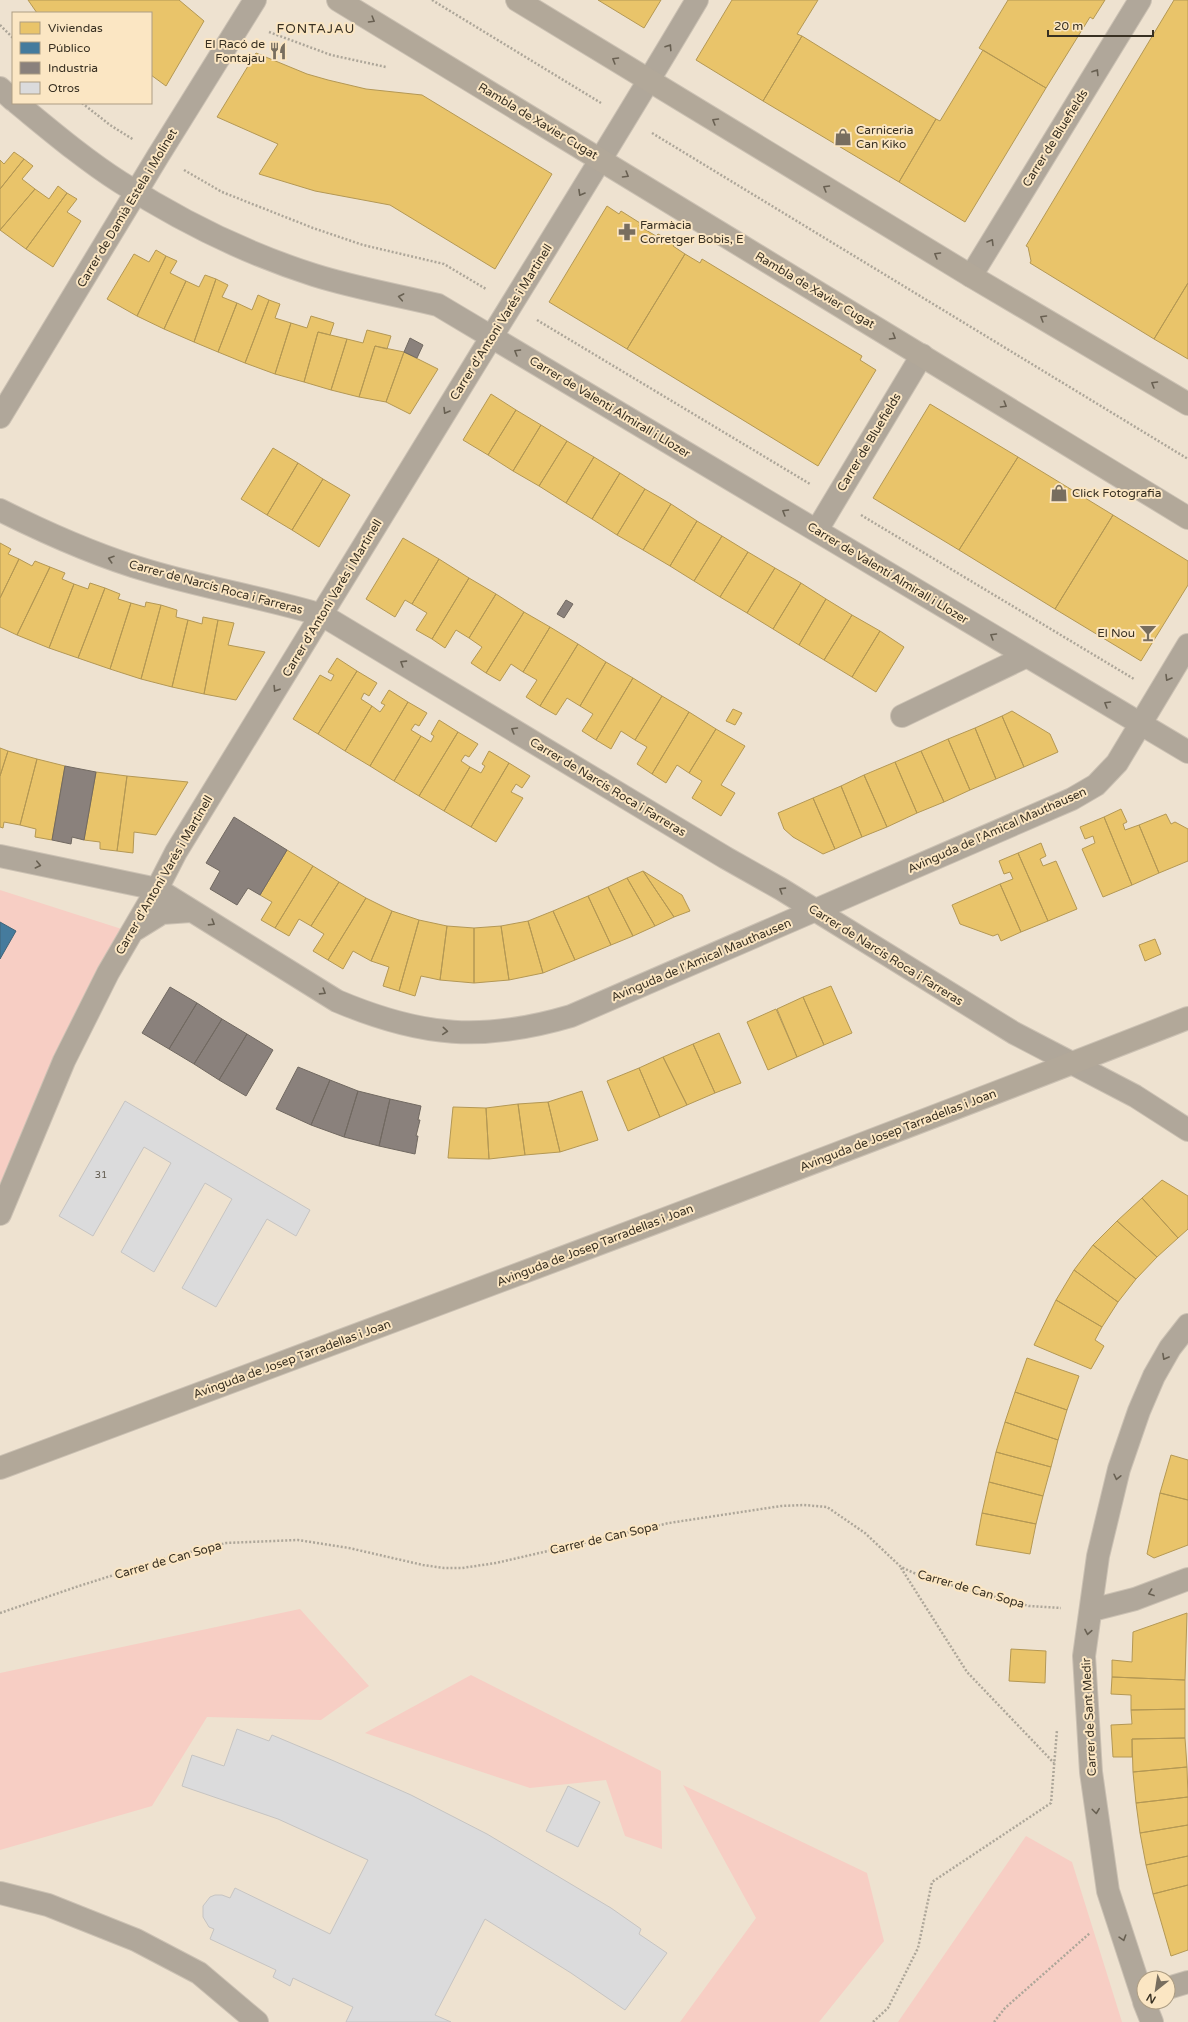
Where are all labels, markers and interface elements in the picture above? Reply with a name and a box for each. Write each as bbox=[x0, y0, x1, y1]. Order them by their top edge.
legend bbox=[12, 12, 152, 104]
scale bar bbox=[1048, 12, 1153, 38]
one-way arrow bbox=[368, 16, 375, 23]
text: 20 m bbox=[1054, 19, 1083, 33]
text: Viviendas bbox=[48, 21, 103, 35]
district label: FONTAJAU bbox=[277, 21, 355, 37]
place label: El Racó de Fontajau bbox=[205, 37, 265, 65]
text: Público bbox=[48, 41, 90, 55]
restaurant icon: El Racó de Fontajau bbox=[268, 41, 288, 61]
one-way arrow bbox=[664, 44, 672, 51]
one-way arrow bbox=[612, 57, 619, 64]
text: Industria bbox=[48, 61, 98, 75]
one-way arrow bbox=[1091, 69, 1098, 76]
street label: Rambla de Xavier Cugat bbox=[476, 80, 601, 162]
text: Otros bbox=[48, 81, 80, 95]
street label: Carrer de Bluefields bbox=[1019, 87, 1091, 189]
one-way arrow bbox=[712, 118, 719, 125]
place label: Carniceria Can Kiko bbox=[856, 123, 913, 151]
street label: Carrer de Damià Estela i Molinet bbox=[74, 126, 180, 290]
shop icon: Carniceria Can Kiko bbox=[833, 127, 853, 147]
one-way arrow bbox=[622, 170, 629, 178]
one-way arrow bbox=[823, 185, 830, 193]
one-way arrow bbox=[579, 189, 586, 197]
place label: Farmàcia Corretger Bobis, E bbox=[640, 218, 744, 246]
pharmacy icon: Farmàcia Corretger Bobis, E bbox=[617, 222, 637, 242]
one-way arrow bbox=[986, 239, 993, 246]
street label: Carrer d'Antoni Varés i Martinell bbox=[447, 241, 555, 403]
street label: Rambla de Xavier Cugat bbox=[753, 249, 878, 331]
one-way arrow bbox=[934, 253, 941, 260]
one-way arrow bbox=[398, 293, 404, 302]
one-way arrow bbox=[1040, 316, 1047, 323]
one-way arrow bbox=[889, 333, 896, 340]
one-way arrow bbox=[515, 350, 522, 357]
street label: Carrer de Valentí Almirall i Llozer bbox=[527, 353, 693, 461]
one-way arrow bbox=[1151, 382, 1158, 389]
street label: Carrer de Bluefields bbox=[834, 390, 904, 494]
one-way arrow bbox=[1000, 400, 1007, 408]
one-way arrow bbox=[444, 407, 451, 414]
shop icon: Click Fotografia bbox=[1049, 483, 1069, 503]
place label: Click Fotografia bbox=[1072, 486, 1161, 500]
one-way arrow bbox=[782, 509, 789, 516]
street label: Carrer d'Antoni Varés i Martinell bbox=[279, 517, 385, 679]
street label: Carrer de Valentí Almirall i Llozer bbox=[805, 519, 971, 627]
one-way arrow bbox=[108, 555, 115, 564]
street label: Carrer de Narcís Roca i Farreras bbox=[128, 557, 305, 617]
bar icon: El Nou bbox=[1138, 623, 1158, 643]
place label: El Nou bbox=[1097, 626, 1135, 640]
one-way arrow bbox=[990, 633, 997, 640]
one-way arrow bbox=[400, 660, 407, 668]
one-way arrow bbox=[1165, 674, 1172, 681]
one-way arrow bbox=[274, 685, 281, 692]
one-way arrow bbox=[1104, 701, 1111, 708]
one-way arrow bbox=[511, 728, 518, 735]
street label: Carrer de Narcís Roca i Farreras bbox=[528, 735, 689, 839]
street label: Avinguda de l'Amical Mauthausen bbox=[905, 784, 1089, 876]
street label: Carrer d'Antoni Varés i Martinell bbox=[113, 793, 215, 957]
one-way arrow bbox=[35, 860, 41, 868]
one-way arrow bbox=[779, 887, 786, 895]
street label: Carrer de Narcís Roca i Farreras bbox=[806, 902, 966, 1009]
street label: Avinguda de l'Amical Mauthausen bbox=[609, 916, 793, 1004]
one-way arrow bbox=[208, 919, 215, 926]
one-way arrow bbox=[319, 987, 326, 994]
one-way arrow bbox=[442, 1027, 448, 1036]
street label: Avinguda de Josep Tarradellas i Joan bbox=[798, 1086, 998, 1174]
house number: 31 bbox=[95, 1169, 107, 1181]
street label: Avinguda de Josep Tarradellas i Joan bbox=[495, 1201, 695, 1289]
street label: Avinguda de Josep Tarradellas i Joan bbox=[191, 1317, 393, 1401]
one-way arrow bbox=[1162, 1352, 1169, 1360]
one-way arrow bbox=[1113, 1474, 1121, 1480]
street label: Carrer de Can Sopa bbox=[549, 1519, 659, 1557]
street label: Carrer de Can Sopa bbox=[113, 1538, 223, 1582]
street label: Carrer de Can Sopa bbox=[916, 1567, 1026, 1611]
one-way arrow bbox=[1148, 1588, 1155, 1596]
one-way arrow bbox=[1084, 1629, 1093, 1635]
street label: Carrer de Sant Medir bbox=[1079, 1657, 1099, 1777]
one-way arrow bbox=[1091, 1808, 1100, 1814]
one-way arrow bbox=[1118, 1934, 1127, 1941]
north arrow bbox=[1136, 1970, 1176, 2010]
text: N bbox=[1144, 1990, 1158, 2006]

